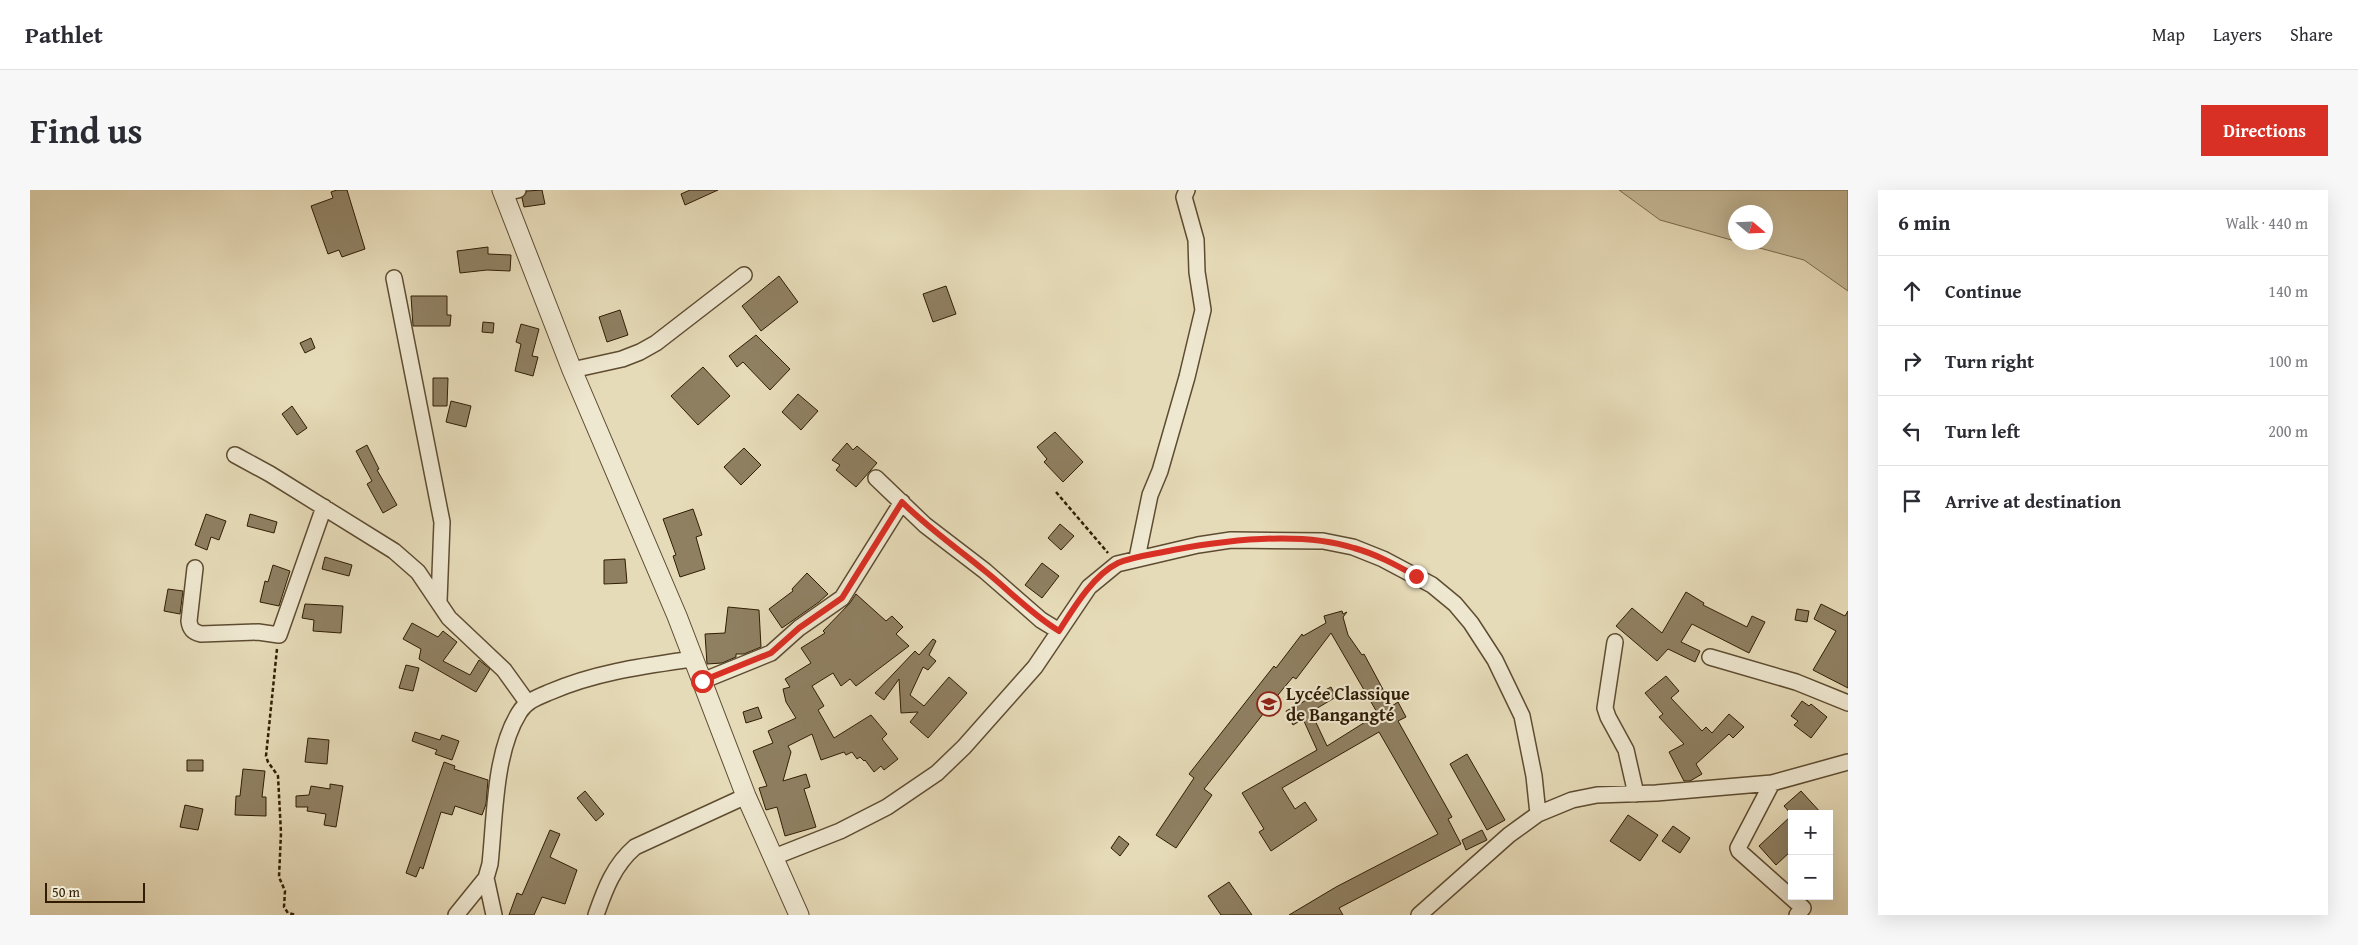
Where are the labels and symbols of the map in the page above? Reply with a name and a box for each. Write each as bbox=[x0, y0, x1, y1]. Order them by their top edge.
north arrow bbox=[1728, 205, 1773, 250]
route end bbox=[1405, 565, 1428, 588]
route start bbox=[691, 670, 714, 693]
place label: Lycée Classique de Bangangté bbox=[1286, 680, 1410, 728]
school or university icon: Lycée Classique de Bangangté bbox=[1256, 691, 1282, 717]
scale bar bbox=[45, 880, 145, 903]

